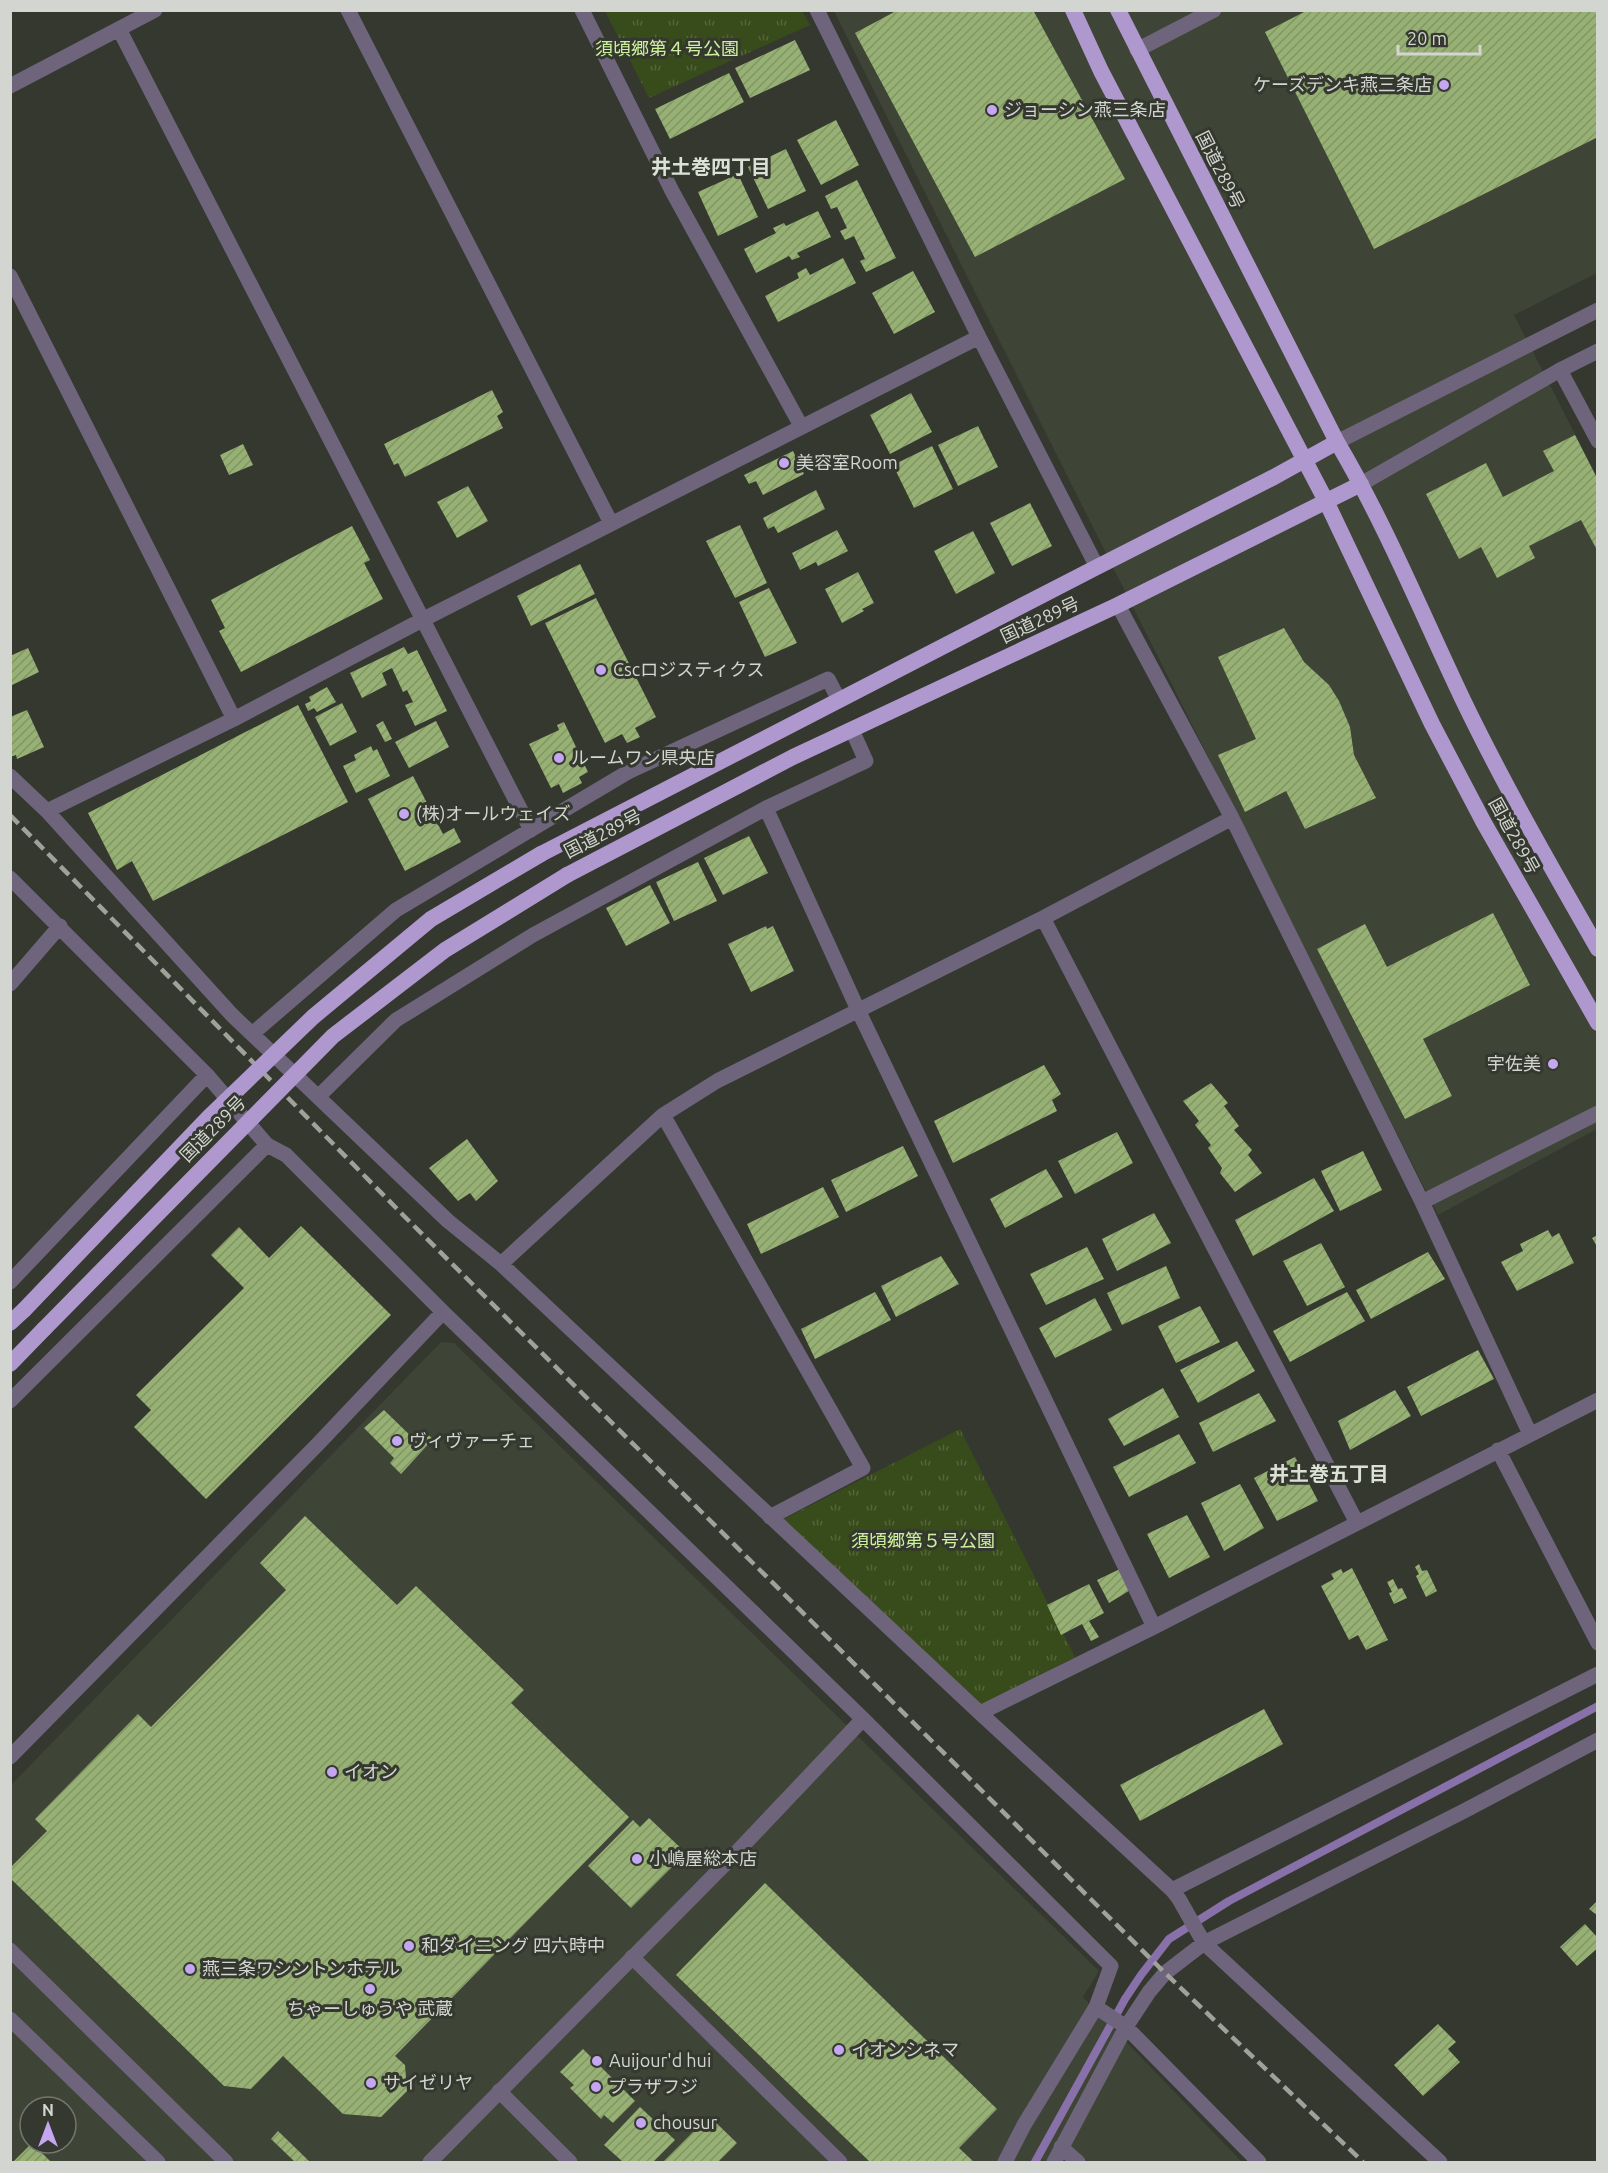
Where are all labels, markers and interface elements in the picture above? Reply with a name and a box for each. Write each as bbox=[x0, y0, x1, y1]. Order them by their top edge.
scale bar bbox=[1398, 18, 1480, 56]
text: 20 m bbox=[1407, 28, 1447, 48]
park label: 須頃郷第４号公園 bbox=[595, 38, 739, 58]
place label: ケーズデンキ燕三条店 bbox=[1253, 74, 1432, 94]
marker: ケーズデンキ燕三条店 bbox=[1437, 78, 1451, 92]
place label: ジョーシン燕三条店 bbox=[1004, 99, 1166, 119]
marker: ジョーシン燕三条店 bbox=[985, 103, 999, 117]
street label: 国道289号 bbox=[1193, 127, 1249, 212]
district label: 井土巻四丁目 bbox=[651, 155, 771, 178]
place label: 美容室Room bbox=[796, 452, 898, 472]
marker: 美容室Room bbox=[777, 456, 791, 470]
street label: 国道289号 bbox=[997, 592, 1082, 646]
place label: Cscロジスティクス bbox=[613, 659, 765, 679]
marker: Cscロジスティクス bbox=[594, 663, 608, 677]
place label: ルームワン県央店 bbox=[571, 747, 714, 767]
marker: ルームワン県央店 bbox=[552, 751, 566, 765]
street label: 国道289号 bbox=[1486, 794, 1544, 877]
place label: (株)オールウェイズ bbox=[416, 803, 571, 824]
street label: 国道289号 bbox=[560, 805, 645, 861]
marker: (株)オールウェイズ bbox=[397, 807, 411, 821]
place label: 宇佐美 bbox=[1487, 1053, 1541, 1073]
marker: 宇佐美 bbox=[1546, 1057, 1560, 1071]
street label: 国道289号 bbox=[175, 1091, 249, 1165]
place label: ヴィヴァーチェ bbox=[409, 1430, 535, 1450]
marker: ヴィヴァーチェ bbox=[390, 1434, 404, 1448]
district label: 井土巻五丁目 bbox=[1269, 1462, 1389, 1485]
park label: 須頃郷第５号公園 bbox=[851, 1530, 995, 1550]
place label: イオン bbox=[344, 1761, 398, 1781]
marker: イオン bbox=[325, 1765, 339, 1779]
place label: 小嶋屋総本店 bbox=[649, 1848, 757, 1868]
marker: 小嶋屋総本店 bbox=[630, 1852, 644, 1866]
place label: 和ダイニング 四六時中 bbox=[421, 1935, 605, 1955]
marker: 和ダイニング 四六時中 bbox=[402, 1939, 416, 1953]
place label: 燕三条ワシントンホテル bbox=[202, 1958, 400, 1978]
marker: 燕三条ワシントンホテル bbox=[183, 1962, 197, 1976]
marker: ちゃーしゅうや 武蔵 bbox=[363, 1982, 377, 1996]
place label: ちゃーしゅうや 武蔵 bbox=[287, 1998, 453, 2018]
place label: イオンシネマ bbox=[851, 2039, 959, 2059]
marker: イオンシネマ bbox=[832, 2043, 846, 2057]
place label: Auijour'd hui bbox=[609, 2050, 711, 2070]
marker: Auijour'd hui bbox=[590, 2054, 604, 2068]
place label: サイゼリヤ bbox=[383, 2072, 473, 2092]
marker: サイゼリヤ bbox=[364, 2076, 378, 2090]
place label: プラザフジ bbox=[608, 2076, 698, 2096]
marker: プラザフジ bbox=[589, 2080, 603, 2094]
north arrow bbox=[18, 2095, 78, 2155]
text: N bbox=[42, 2101, 54, 2119]
place label: chousur bbox=[653, 2112, 718, 2132]
marker: chousur bbox=[634, 2116, 648, 2130]

